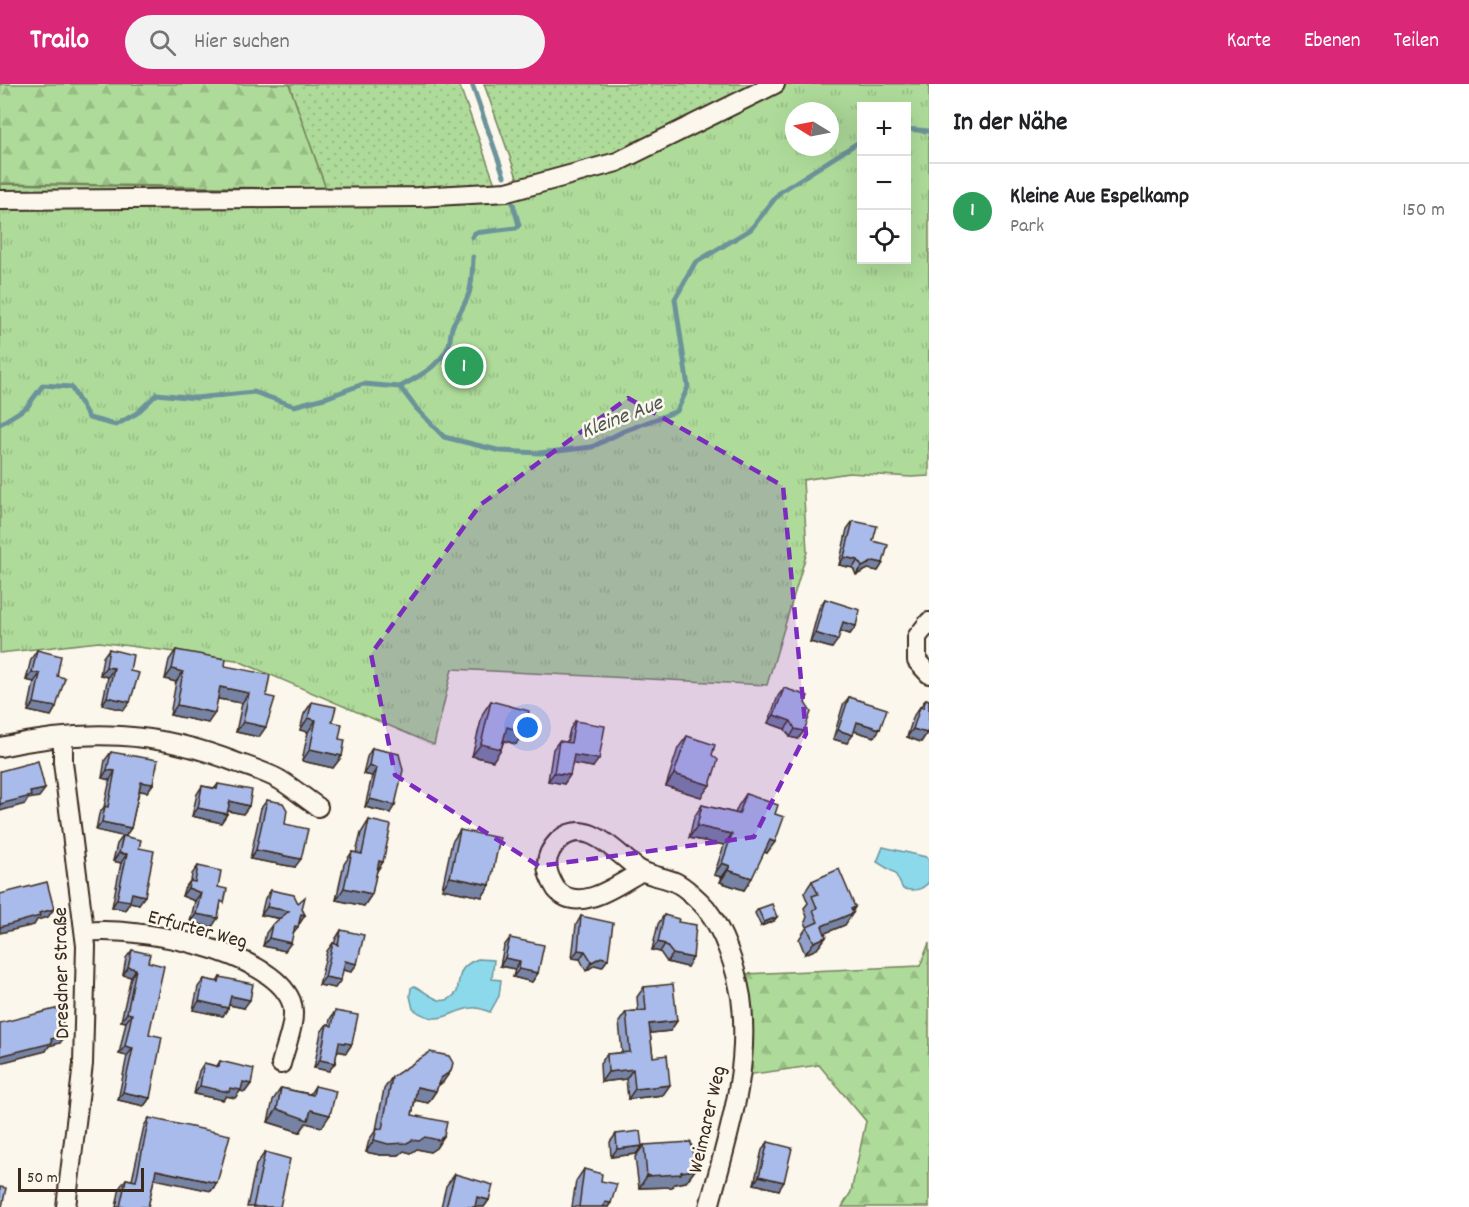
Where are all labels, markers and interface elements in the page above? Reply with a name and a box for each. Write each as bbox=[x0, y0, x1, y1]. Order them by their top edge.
search box bbox=[125, 15, 545, 69]
text: Trailo bbox=[30, 22, 89, 62]
icon: search bbox=[146, 26, 179, 59]
text: Hier suchen bbox=[194, 27, 290, 58]
text: Karte bbox=[1227, 27, 1271, 57]
text: Ebenen bbox=[1304, 27, 1361, 57]
text: Teilen bbox=[1394, 27, 1439, 57]
north arrow bbox=[785, 102, 839, 156]
map controls bbox=[857, 102, 911, 264]
button: + bbox=[857, 102, 911, 156]
text: In der Nähe bbox=[953, 105, 1067, 142]
button: − bbox=[857, 156, 911, 210]
text: Kleine Aue Espelkamp bbox=[1010, 182, 1189, 213]
text: 1 bbox=[970, 197, 975, 225]
text: 150 m bbox=[1402, 197, 1445, 225]
button: locate bbox=[857, 210, 911, 264]
text: Park bbox=[1010, 213, 1044, 241]
pin: 1 bbox=[444, 344, 484, 388]
water label: Kleine Aue bbox=[577, 388, 669, 448]
your location bbox=[513, 713, 542, 742]
street label: Erfurter Weg bbox=[144, 903, 250, 959]
street label: Dresdner Straße bbox=[47, 907, 79, 1039]
street label: Weimarer Weg bbox=[682, 1063, 736, 1176]
scale bar bbox=[18, 1165, 144, 1192]
text: 50 m bbox=[27, 1167, 58, 1190]

